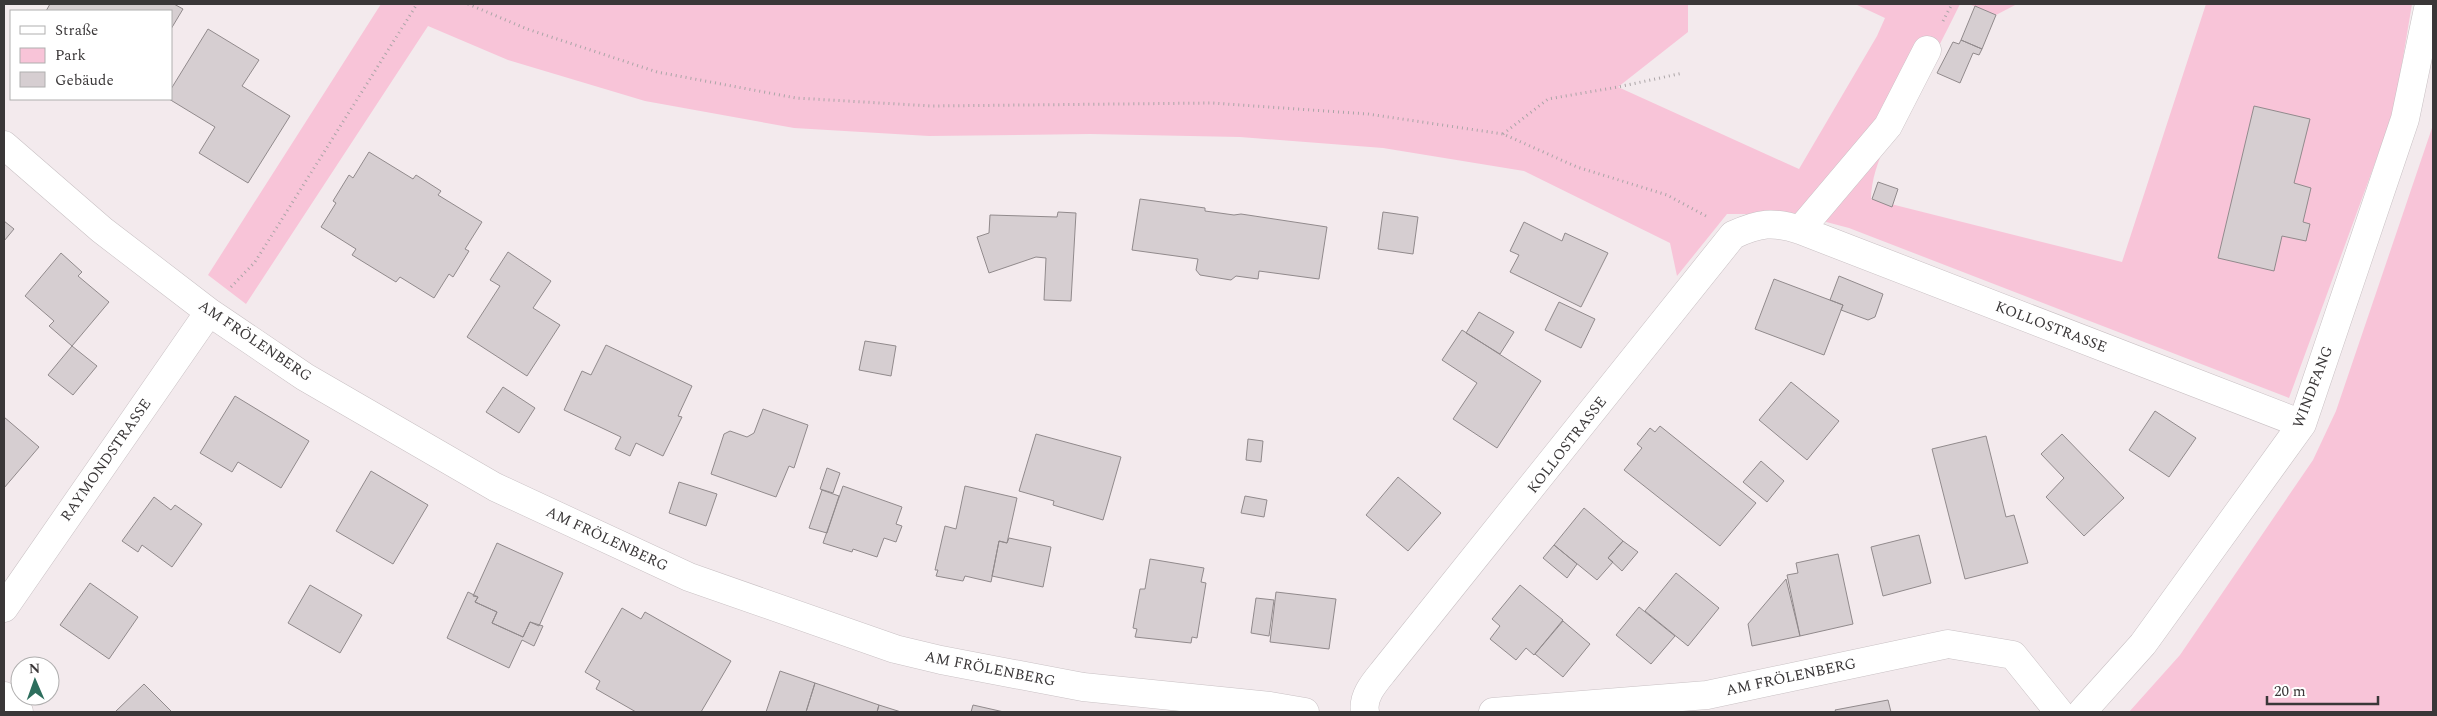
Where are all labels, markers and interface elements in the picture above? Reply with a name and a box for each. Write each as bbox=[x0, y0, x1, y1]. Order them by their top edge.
legend bbox=[10, 10, 172, 100]
text: Straße bbox=[55, 19, 98, 42]
text: Park bbox=[55, 44, 86, 67]
text: Gebäude bbox=[55, 69, 114, 92]
street label: AM FRÖLENBERG bbox=[194, 294, 316, 388]
street label: KOLLOSTRASSE bbox=[1992, 295, 2110, 359]
street label: WINDFANG bbox=[2287, 342, 2339, 432]
street label: KOLLOSTRASSE bbox=[1522, 391, 1612, 499]
street label: RAYMONDSTRASSE bbox=[55, 394, 157, 526]
street label: AM FRÖLENBERG bbox=[542, 501, 672, 577]
street label: AM FRÖLENBERG bbox=[923, 645, 1057, 693]
street label: AM FRÖLENBERG bbox=[1724, 652, 1858, 702]
north arrow bbox=[10, 656, 60, 706]
text: N bbox=[28, 658, 41, 679]
scale bar bbox=[2267, 674, 2378, 706]
text: 20 m bbox=[2274, 680, 2306, 703]

